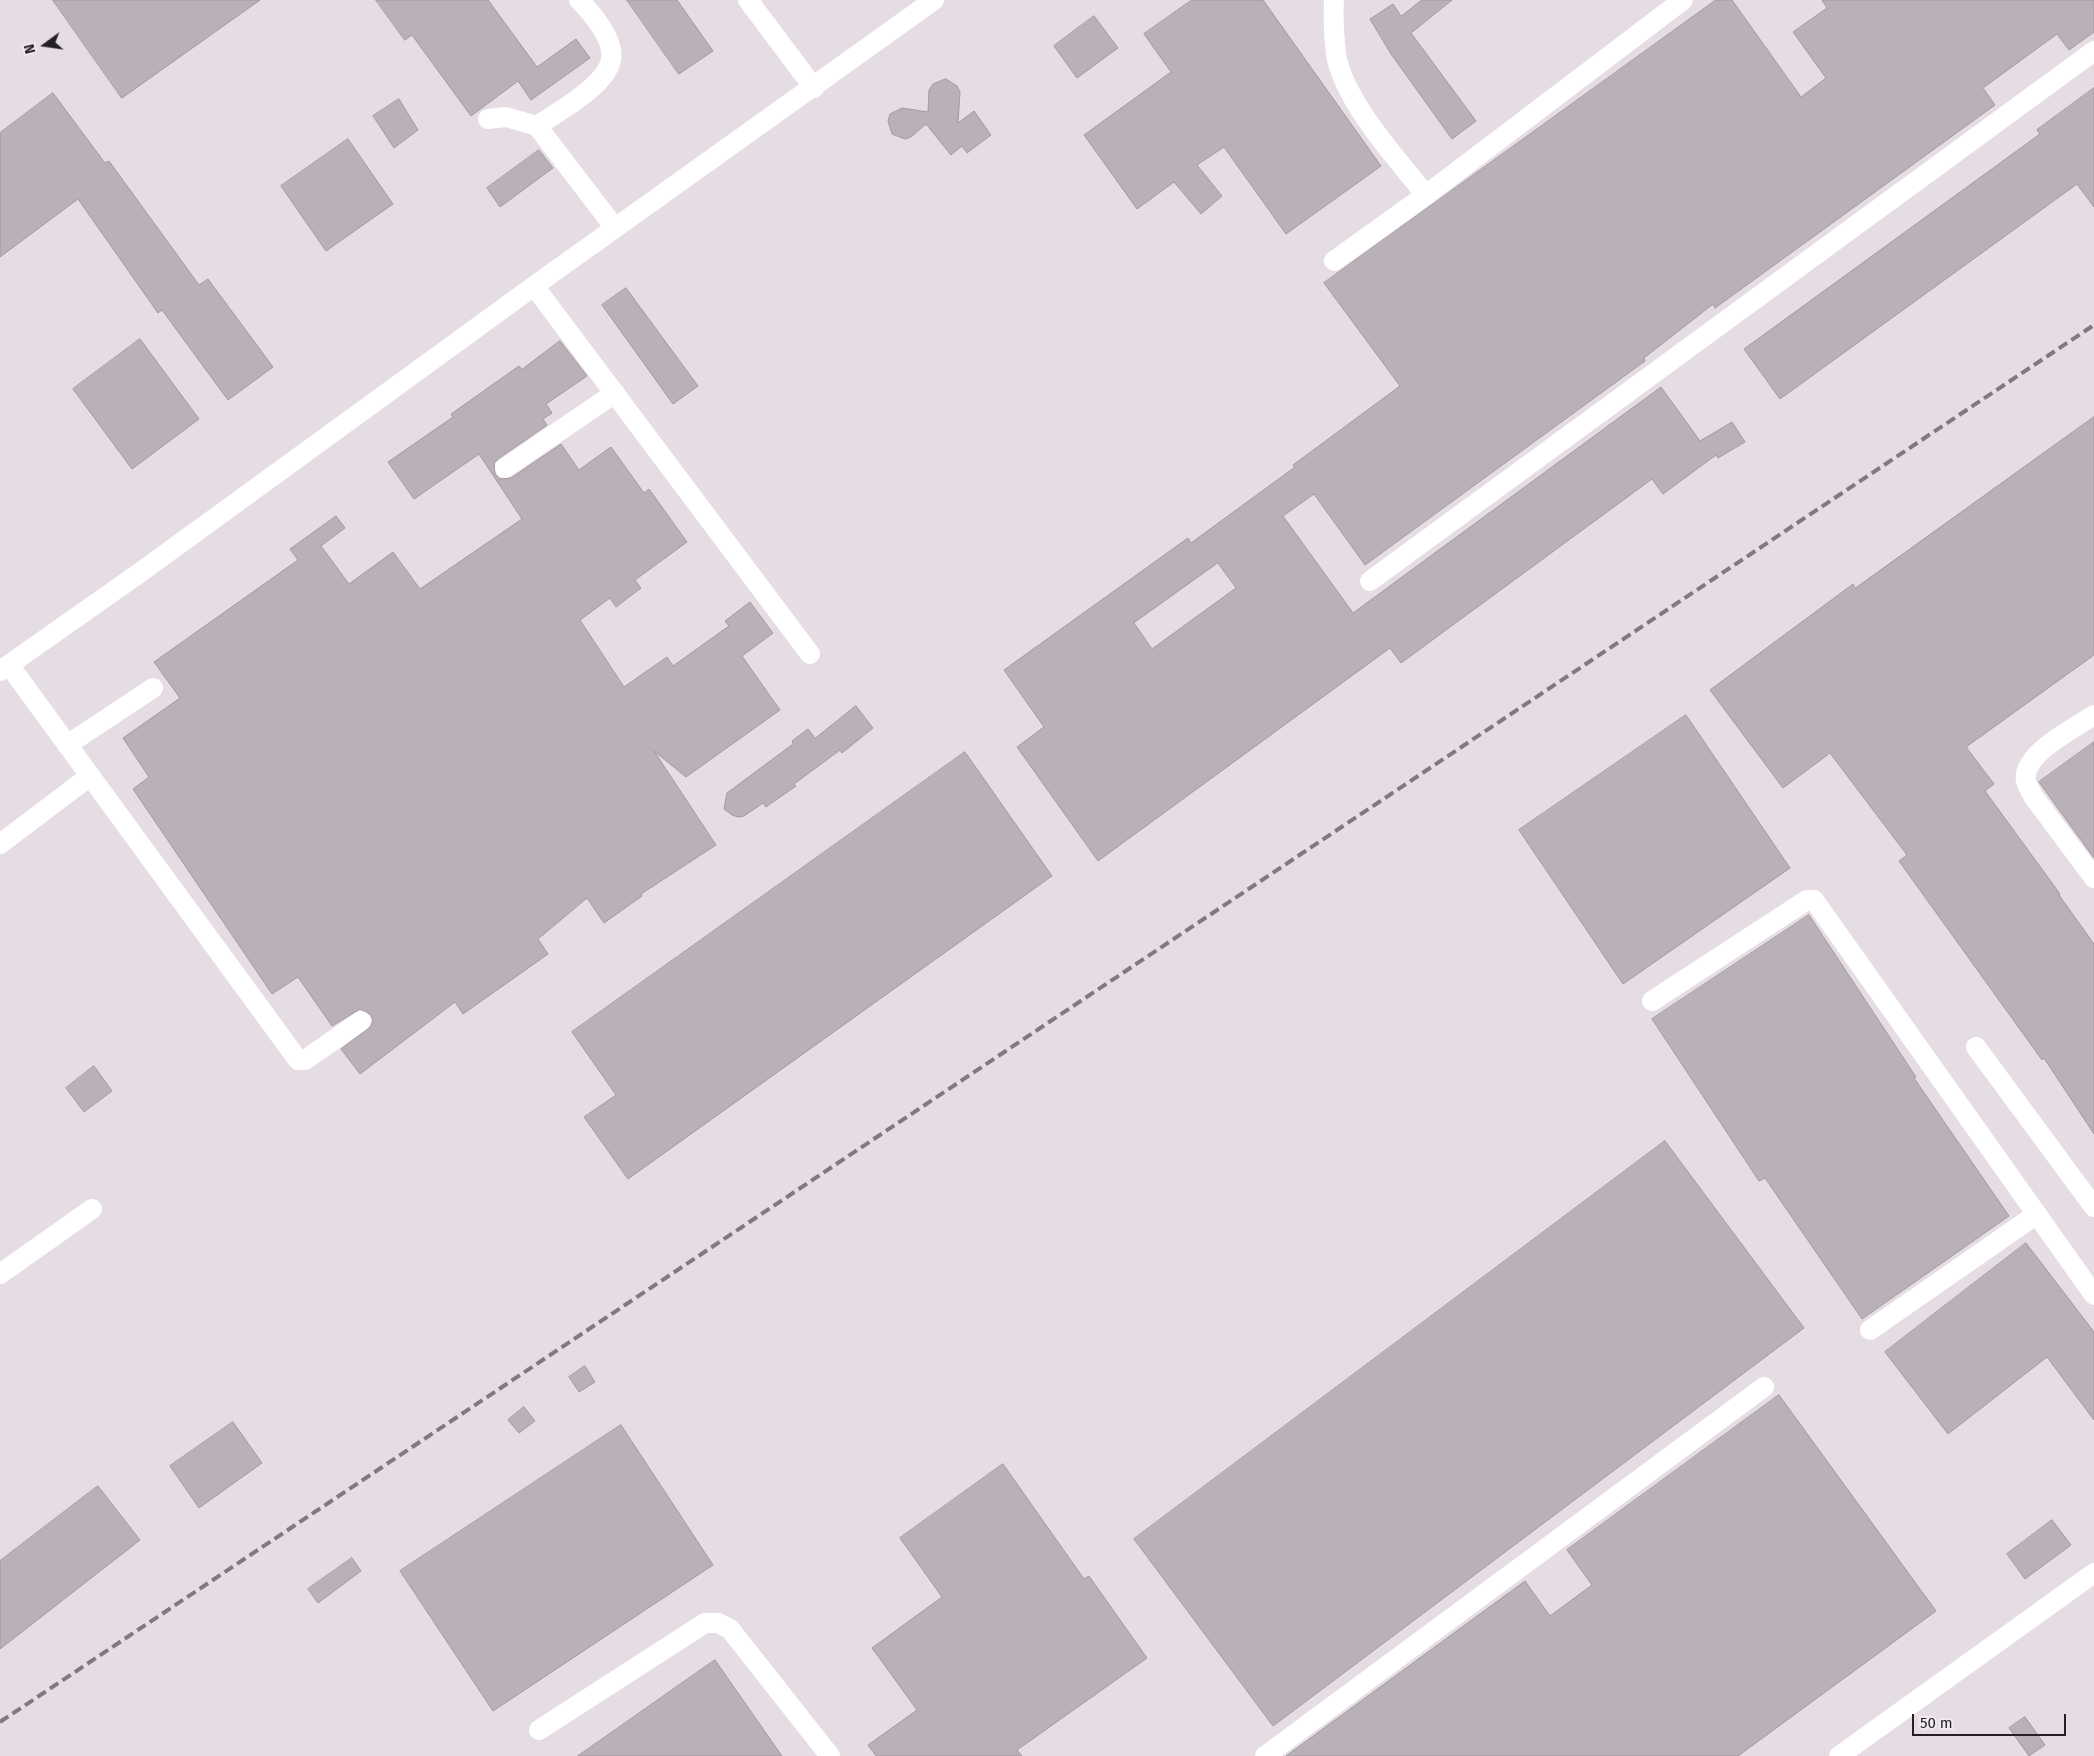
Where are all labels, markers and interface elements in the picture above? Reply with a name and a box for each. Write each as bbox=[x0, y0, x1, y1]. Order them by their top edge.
north arrow bbox=[20, 20, 70, 70]
text: N bbox=[21, 42, 39, 55]
scale bar bbox=[1914, 1704, 2068, 1736]
text: 50 m bbox=[1920, 1714, 1953, 1732]

